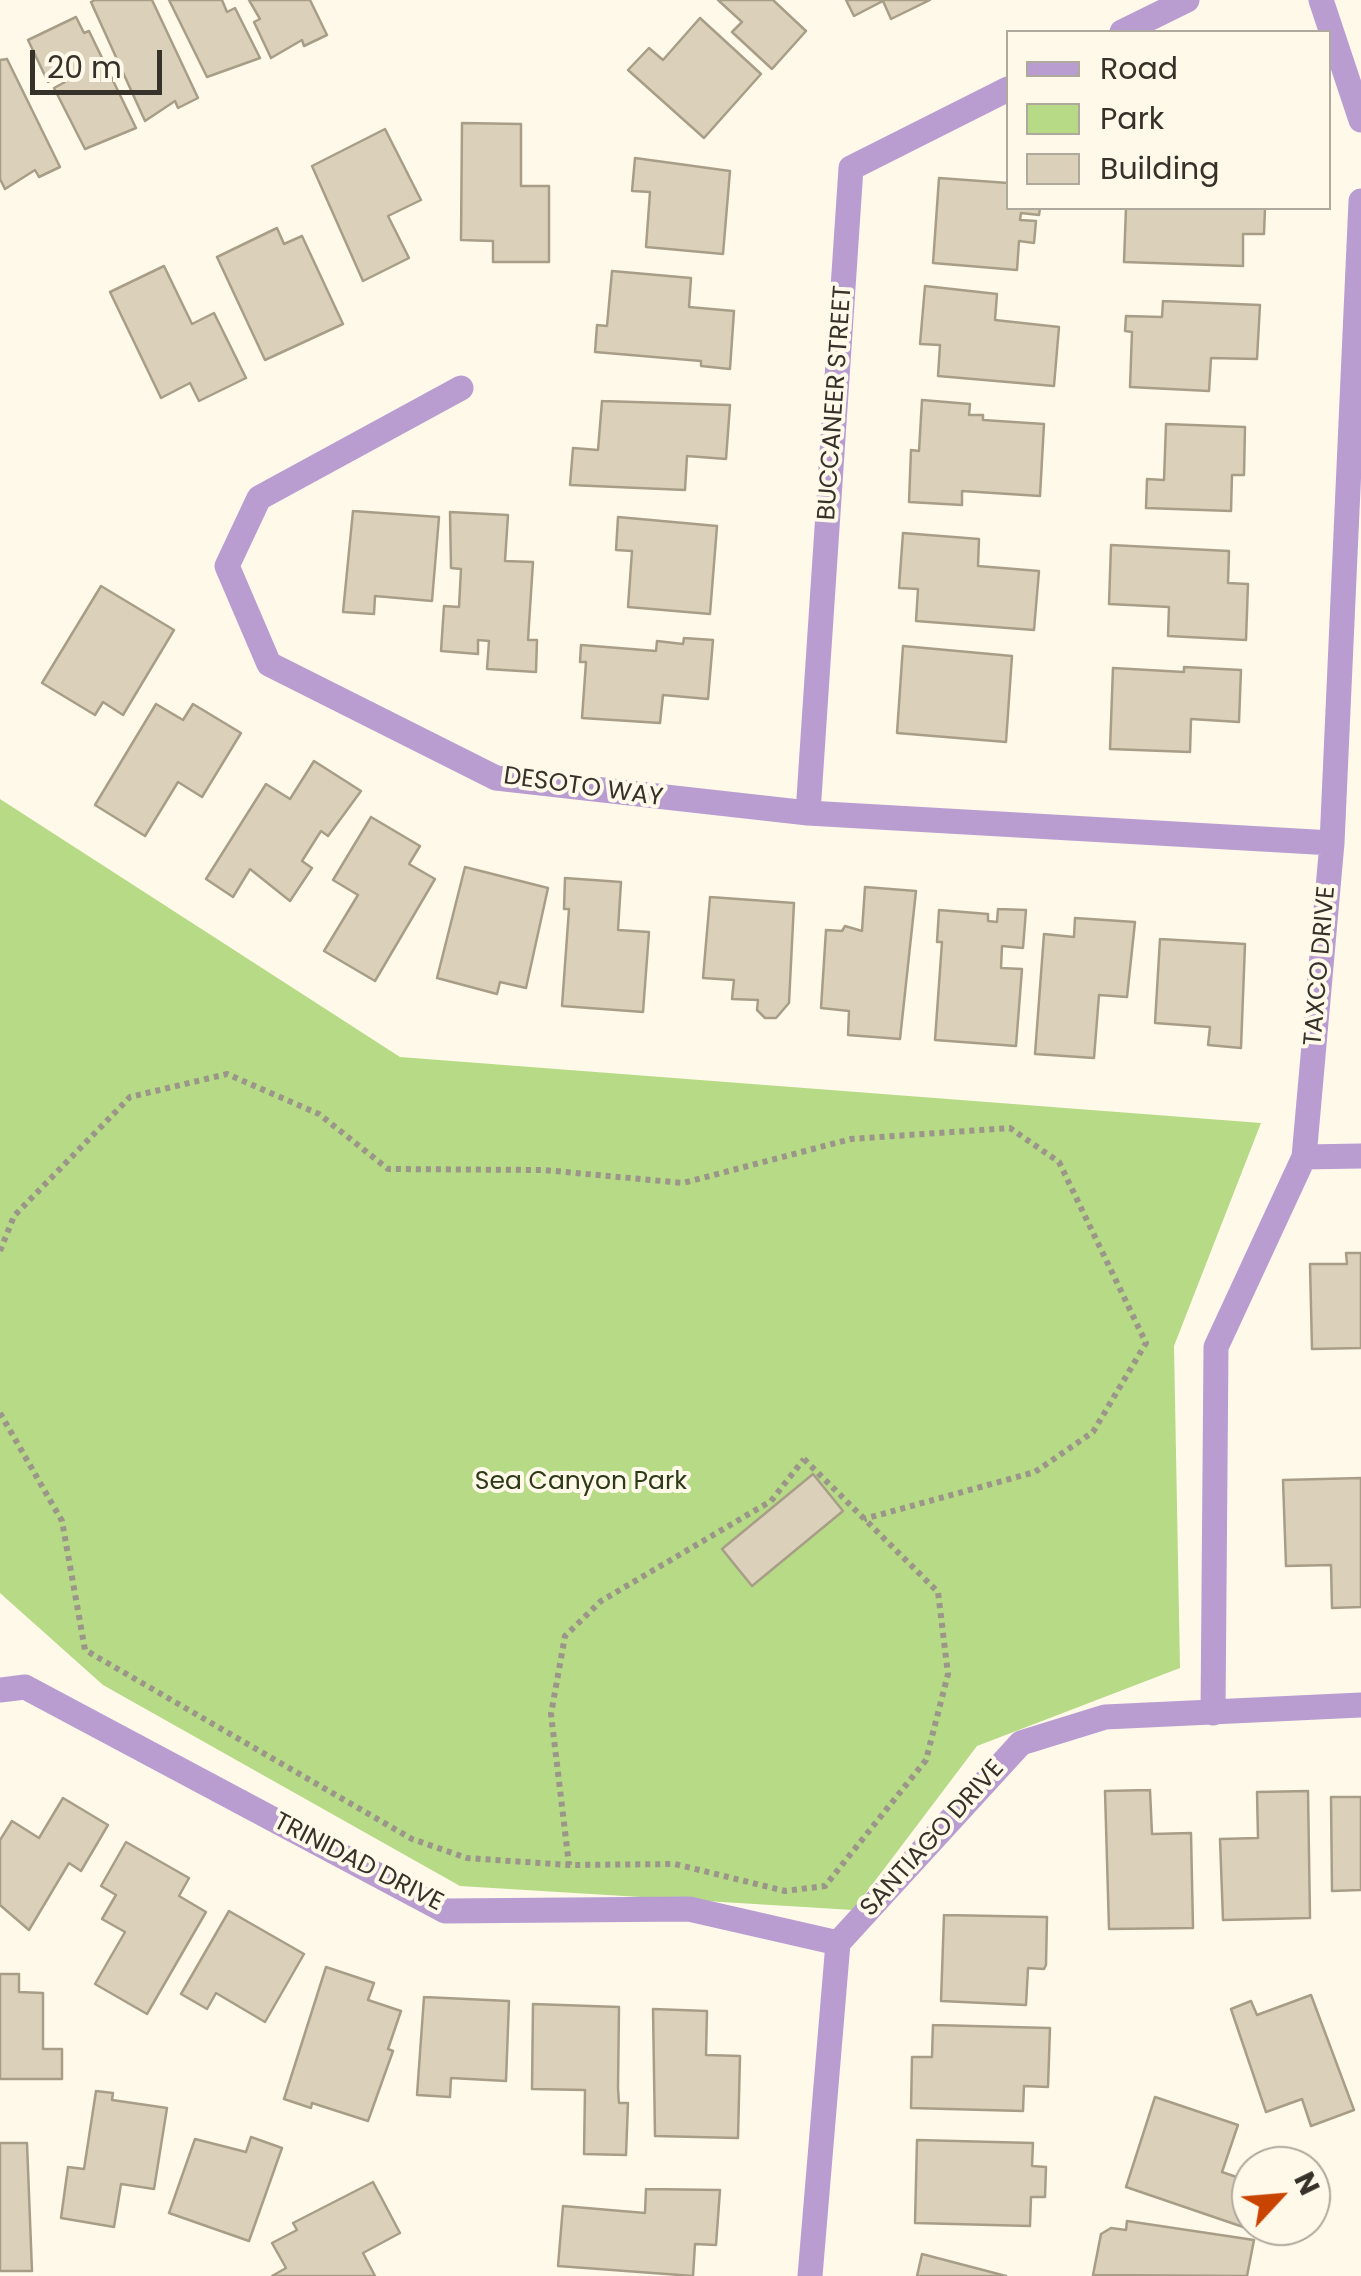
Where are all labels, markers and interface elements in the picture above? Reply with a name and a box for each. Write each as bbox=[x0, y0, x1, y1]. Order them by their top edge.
scale bar bbox=[35, 30, 168, 92]
legend bbox=[1006, 30, 1331, 210]
text: 20 m bbox=[47, 46, 122, 89]
text: Road bbox=[1100, 47, 1178, 90]
text: Park bbox=[1100, 97, 1164, 140]
text: Building bbox=[1100, 147, 1220, 190]
street label: BUCCANEER STREET bbox=[813, 285, 859, 521]
street label: DESOTO WAY bbox=[501, 762, 665, 814]
street label: TAXCO DRIVE bbox=[1299, 885, 1343, 1047]
park label: Sea Canyon Park bbox=[475, 1468, 687, 1498]
street label: SANTIAGO DRIVE bbox=[855, 1755, 1011, 1923]
street label: TRINIDAD DRIVE bbox=[268, 1807, 448, 1919]
north arrow bbox=[1231, 2146, 1331, 2246]
text: N bbox=[1284, 2165, 1329, 2202]

